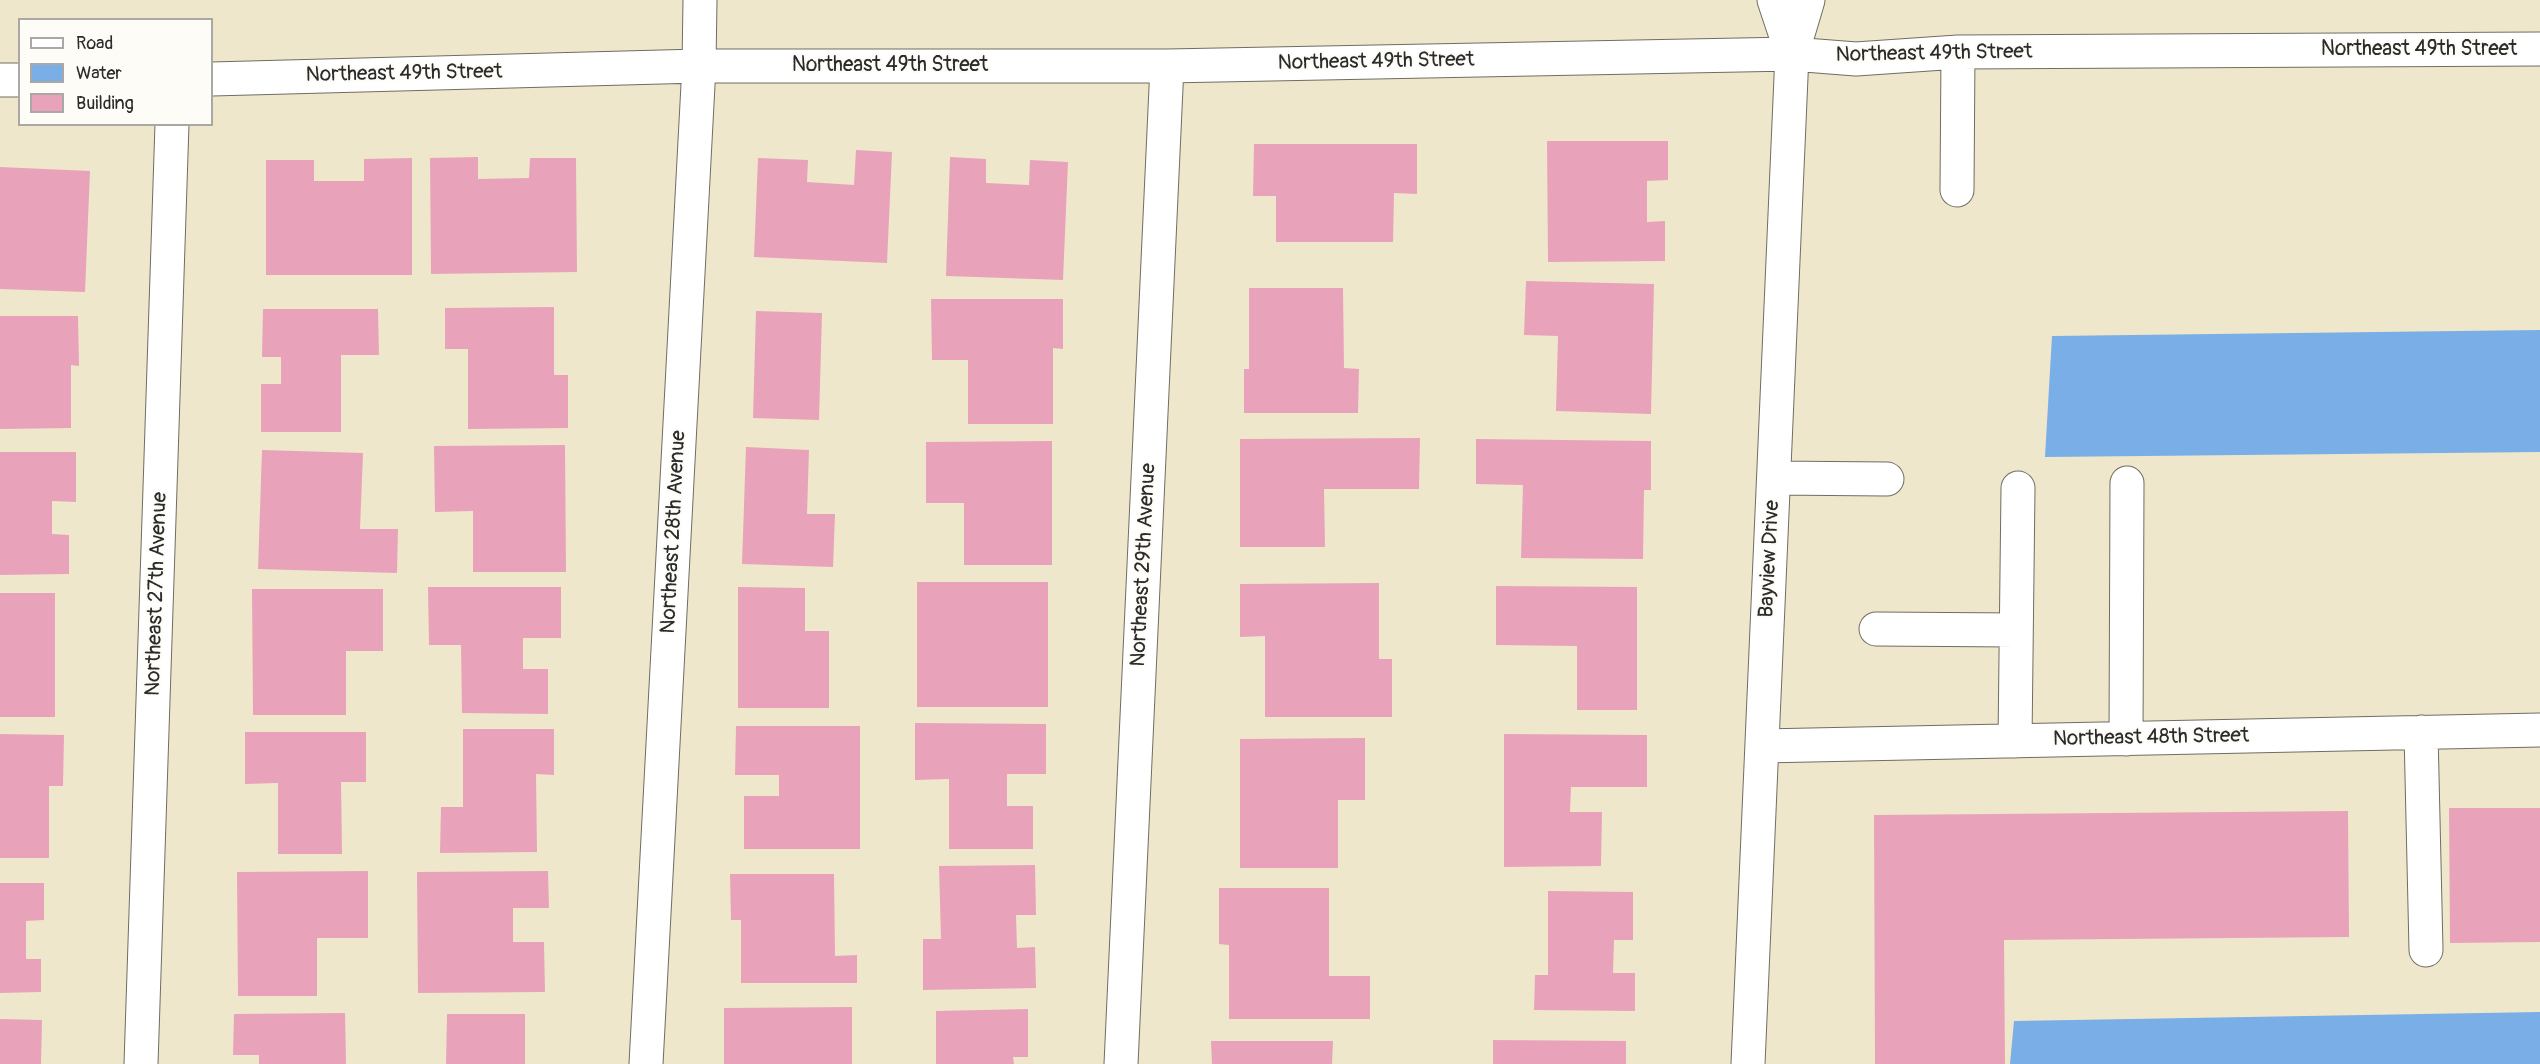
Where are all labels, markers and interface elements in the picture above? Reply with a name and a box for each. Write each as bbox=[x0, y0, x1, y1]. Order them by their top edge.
legend bbox=[18, 18, 213, 126]
text: Road bbox=[76, 32, 113, 55]
street label: Northeast 49th Street bbox=[2321, 37, 2517, 63]
street label: Northeast 49th Street bbox=[1835, 40, 2033, 68]
street label: Northeast 49th Street bbox=[1277, 48, 1475, 76]
street label: Northeast 49th Street bbox=[792, 53, 988, 79]
street label: Northeast 49th Street bbox=[305, 60, 503, 88]
text: Water bbox=[76, 62, 122, 85]
text: Building bbox=[76, 92, 134, 115]
street label: Northeast 28th Avenue bbox=[656, 430, 692, 634]
street label: Northeast 29th Avenue bbox=[1126, 463, 1162, 667]
street label: Northeast 27th Avenue bbox=[141, 492, 173, 696]
street label: Bayview Drive bbox=[1754, 500, 1786, 618]
street label: Northeast 48th Street bbox=[2053, 724, 2249, 752]

